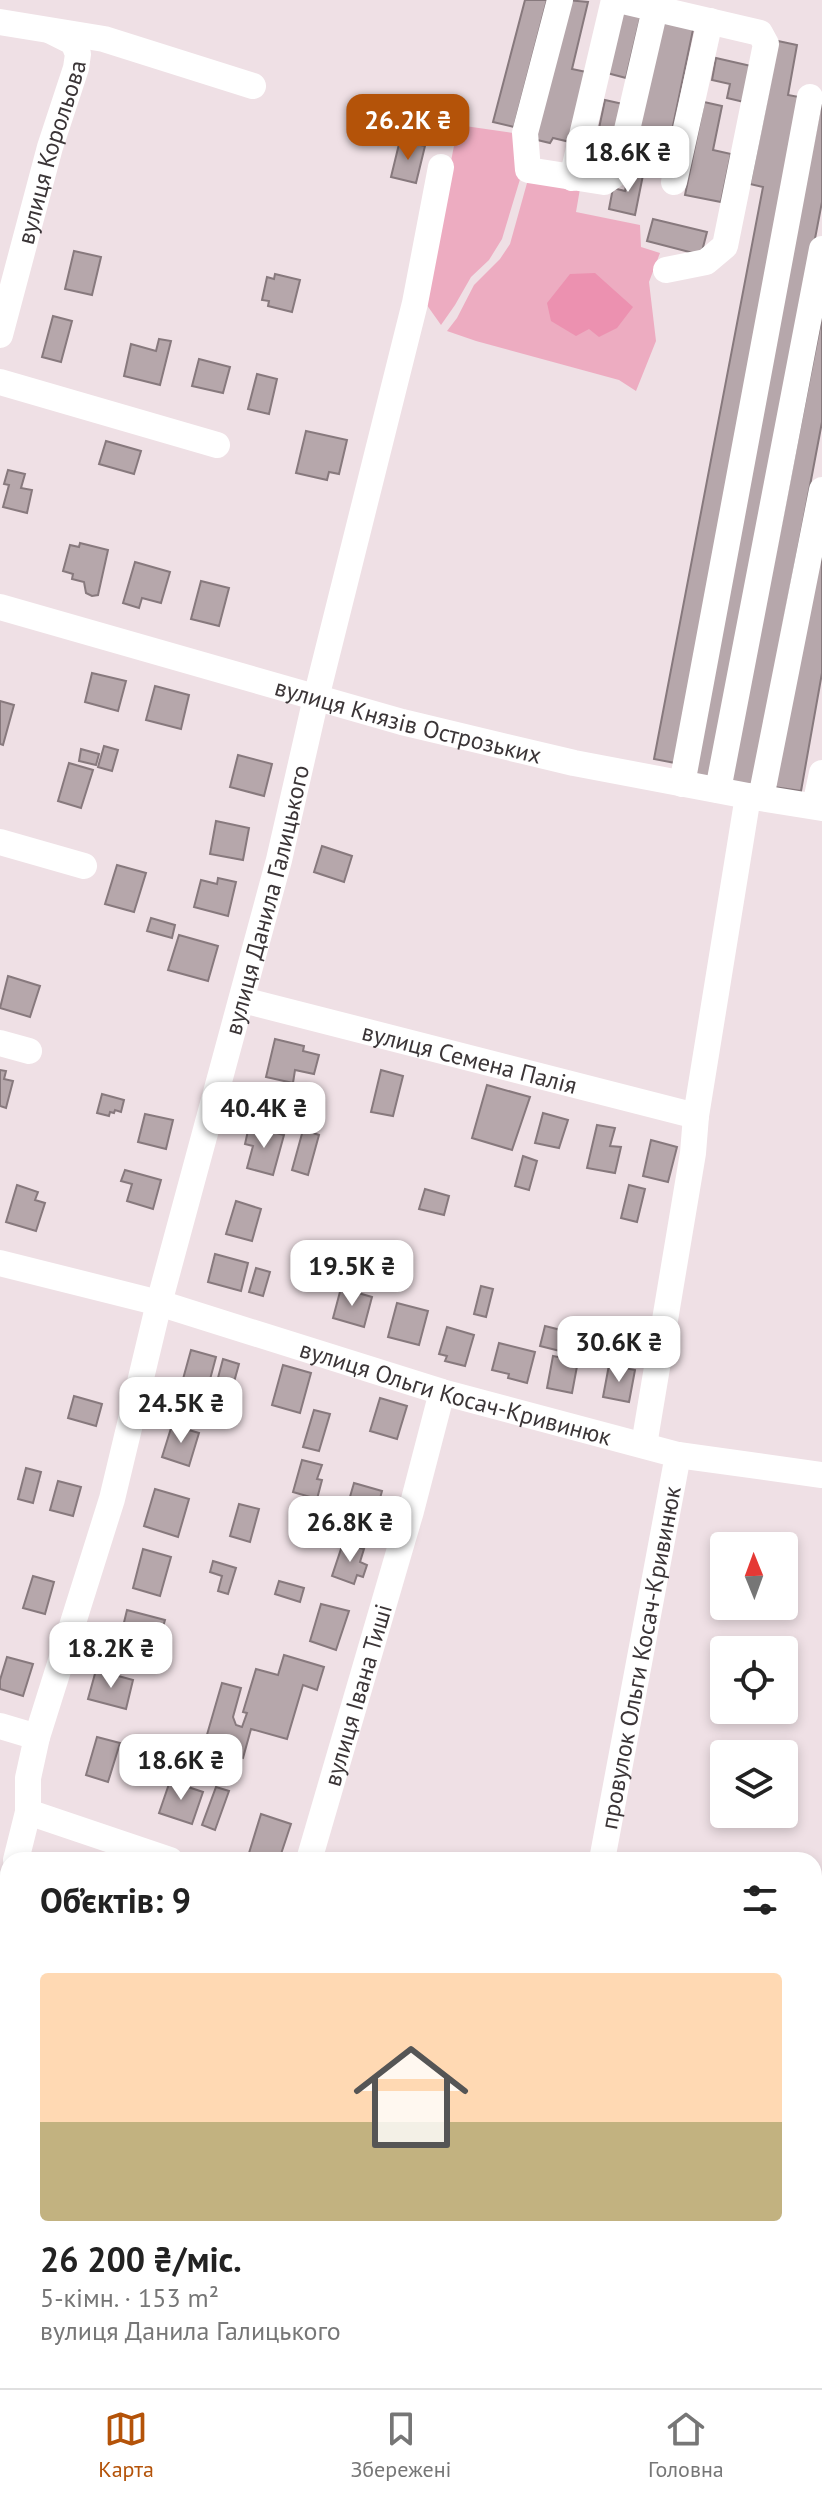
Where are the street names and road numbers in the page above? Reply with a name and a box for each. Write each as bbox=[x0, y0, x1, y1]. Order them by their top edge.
street label: вулиця Корольова bbox=[9, 58, 92, 247]
street label: вулиця Князів Острозьких bbox=[271, 671, 545, 770]
street label: вулиця Данила Галицького bbox=[217, 762, 316, 1038]
street label: вулиця Семена Палія bbox=[359, 1016, 580, 1100]
street label: вулиця Ольги Косач-Кривинюк bbox=[296, 1333, 615, 1452]
street label: провулок Ольги Косач-Кривинюк bbox=[593, 1483, 687, 1832]
street label: вулиця Івана Тиші bbox=[316, 1600, 399, 1790]

